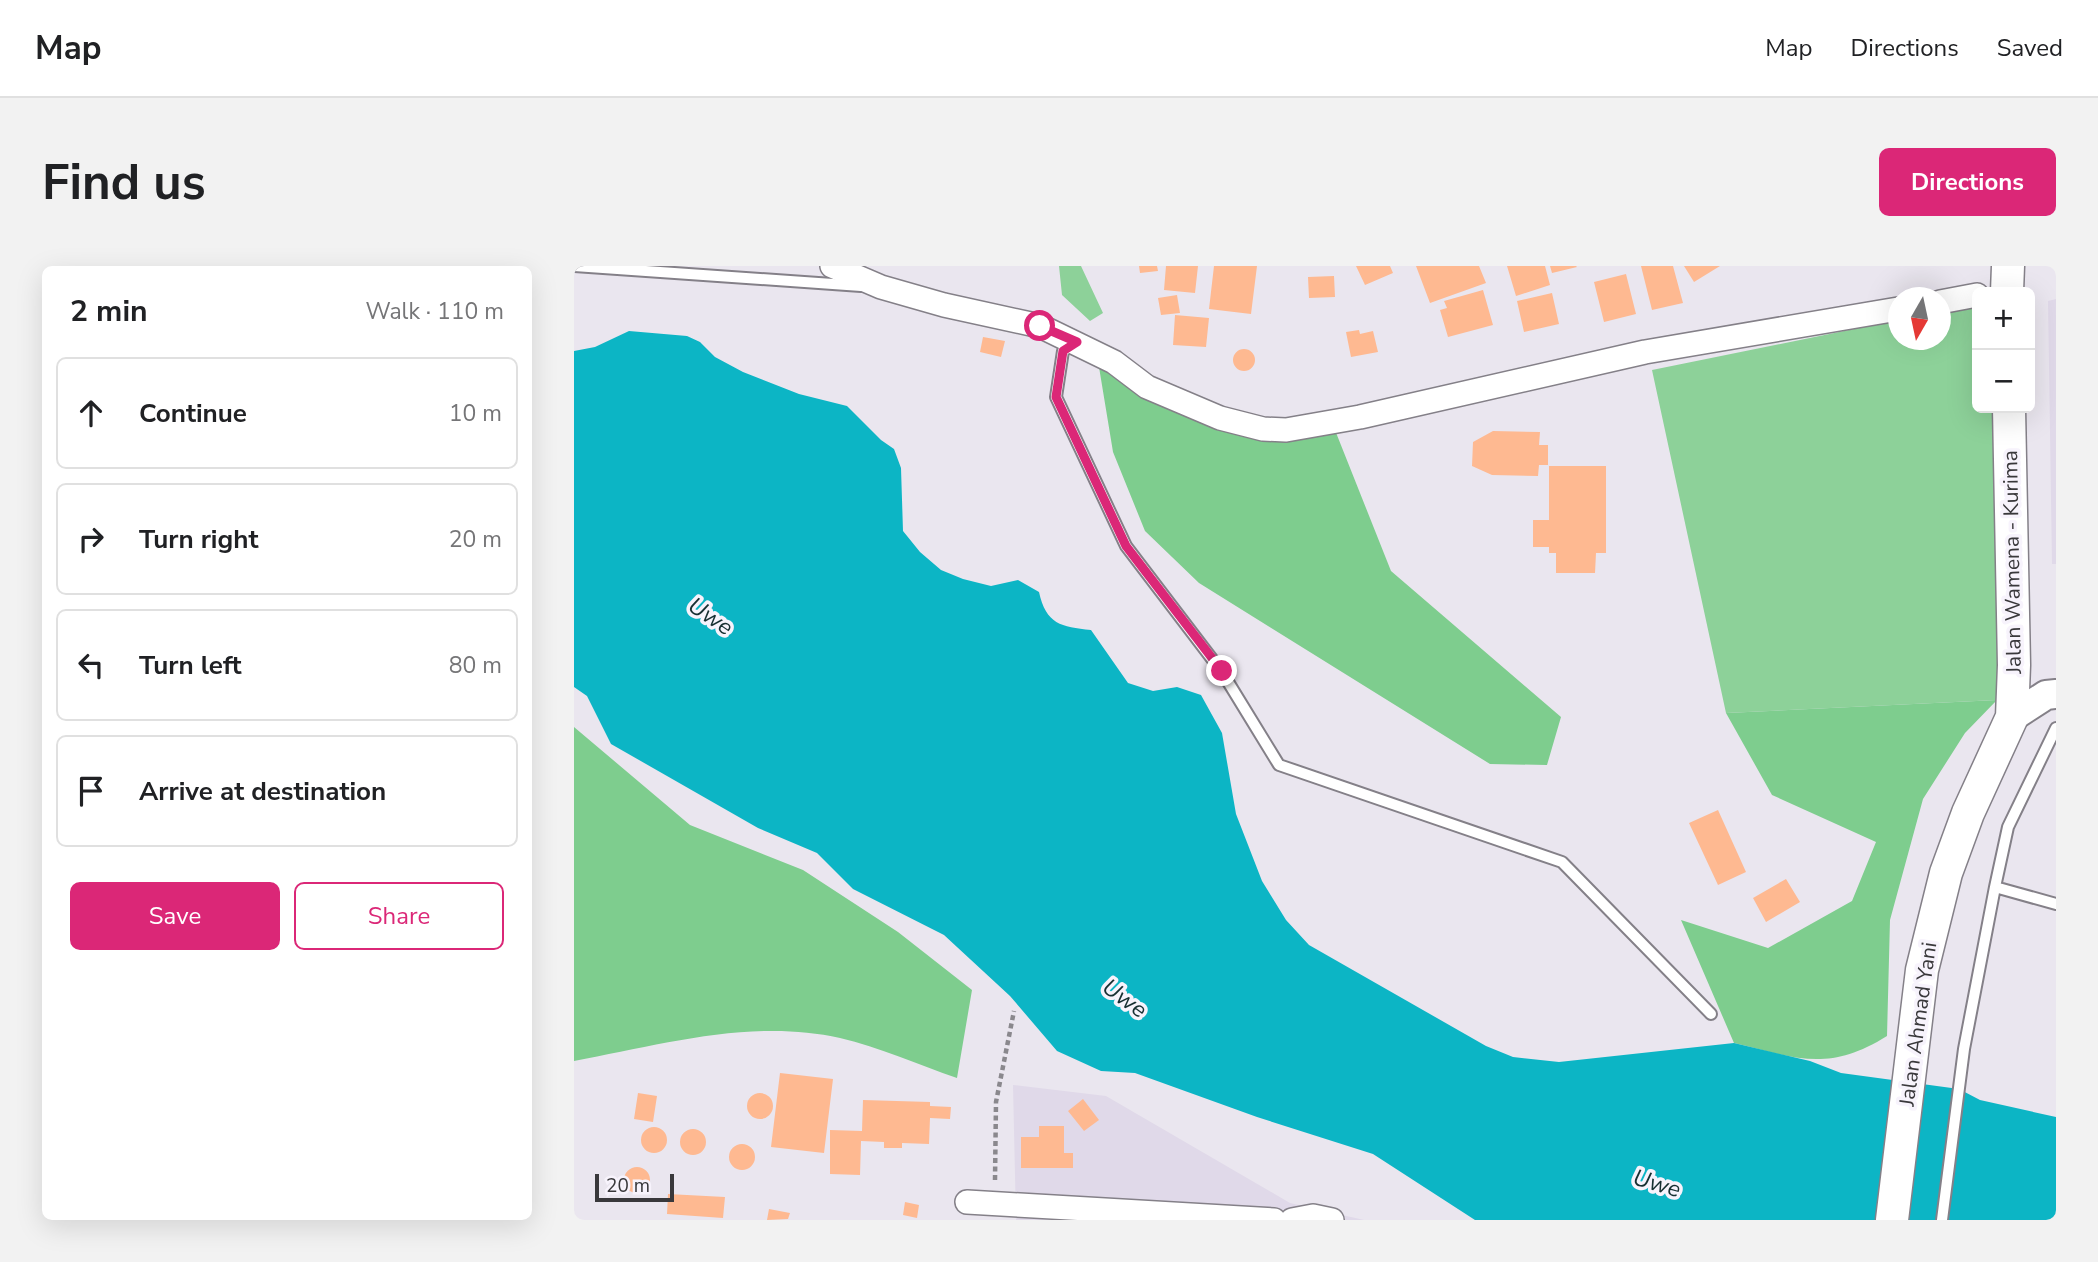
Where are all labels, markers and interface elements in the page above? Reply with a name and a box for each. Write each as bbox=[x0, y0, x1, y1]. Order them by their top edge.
text: Map bbox=[35, 26, 102, 71]
text: Map bbox=[1765, 32, 1812, 64]
text: Directions bbox=[1850, 32, 1959, 64]
text: Saved bbox=[1997, 32, 2063, 64]
button: Directions bbox=[1879, 148, 2056, 216]
text: Find us bbox=[42, 149, 206, 216]
north arrow bbox=[1888, 287, 1951, 350]
map controls bbox=[1972, 287, 2035, 413]
button: + bbox=[1972, 287, 2035, 350]
text: 2 min bbox=[70, 291, 148, 332]
text: Walk · 110 m bbox=[365, 296, 504, 327]
route start bbox=[1024, 310, 1055, 341]
button: − bbox=[1972, 350, 2035, 413]
icon: ahead bbox=[72, 394, 110, 432]
text: Continue bbox=[139, 396, 247, 431]
text: 10 m bbox=[449, 398, 502, 429]
street label: Jalan Wamena - Kurima bbox=[1996, 450, 2028, 675]
icon: right bbox=[72, 520, 110, 558]
text: Turn right bbox=[139, 522, 258, 557]
text: 20 m bbox=[449, 524, 502, 555]
water label: Uwe bbox=[682, 590, 739, 643]
icon: left bbox=[72, 646, 110, 684]
text: Turn left bbox=[139, 648, 242, 683]
text: 80 m bbox=[449, 650, 502, 681]
route end bbox=[1206, 655, 1237, 686]
icon: arrive bbox=[72, 772, 110, 810]
text: Arrive at destination bbox=[139, 774, 386, 809]
button: Save bbox=[70, 882, 280, 950]
button: Share bbox=[294, 882, 504, 950]
street label: Jalan Ahmad Yani bbox=[1892, 940, 1943, 1109]
water label: Uwe bbox=[1096, 972, 1153, 1025]
water label: Uwe bbox=[1629, 1162, 1684, 1205]
scale bar bbox=[595, 1171, 674, 1203]
text: 20 m bbox=[606, 1173, 650, 1199]

